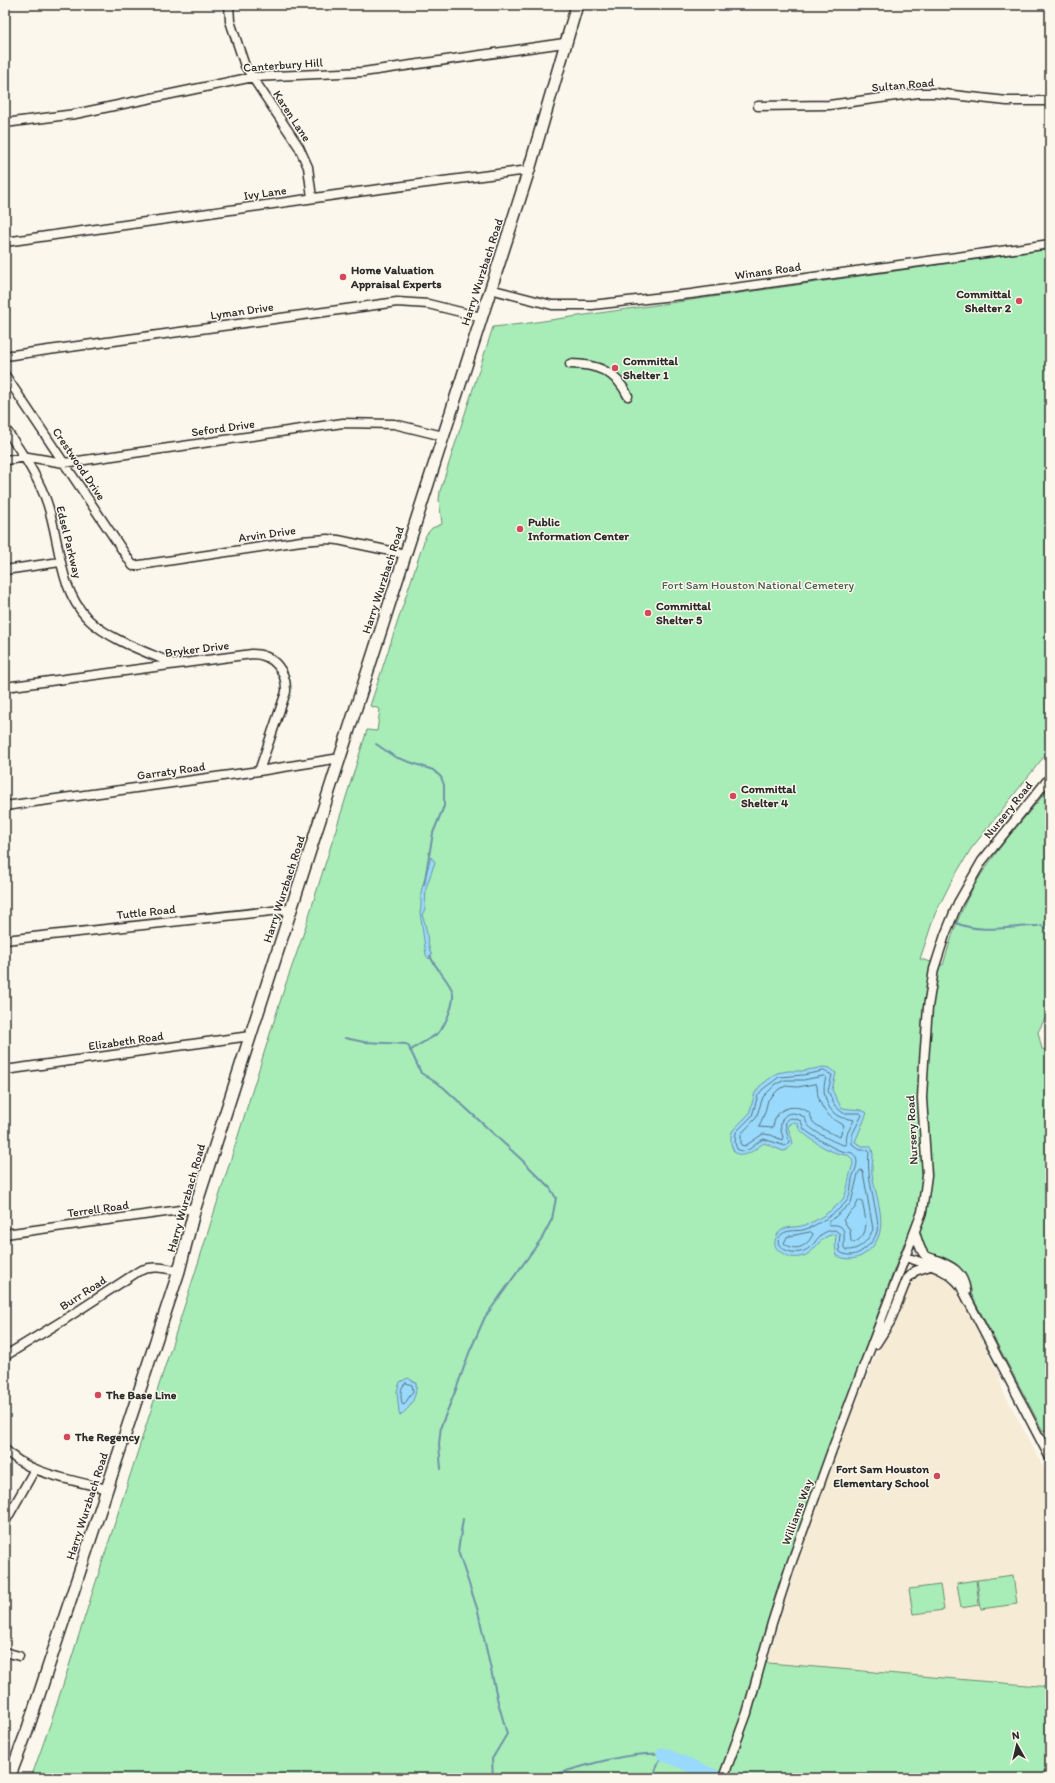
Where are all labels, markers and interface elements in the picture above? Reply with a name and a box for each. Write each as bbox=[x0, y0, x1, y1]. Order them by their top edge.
street label: Canterbury Hill bbox=[243, 55, 324, 75]
street label: Sultan Road bbox=[871, 75, 935, 95]
street label: Karen Lane bbox=[270, 88, 314, 144]
street label: Ivy Lane bbox=[243, 183, 288, 203]
street label: Harry Wurzbach Road bbox=[458, 216, 506, 327]
street label: Winans Road bbox=[734, 259, 802, 283]
place label: Home Valuation Appraisal Experts bbox=[350, 263, 442, 292]
marker: Home Valuation Appraisal Experts bbox=[338, 272, 348, 282]
place label: Committal Shelter 2 bbox=[956, 287, 1012, 315]
marker: Committal Shelter 2 bbox=[1014, 296, 1024, 306]
street label: Lyman Drive bbox=[209, 300, 275, 322]
place label: Committal Shelter 1 bbox=[623, 354, 678, 382]
marker: Committal Shelter 1 bbox=[610, 363, 620, 373]
street label: Seford Drive bbox=[190, 417, 256, 439]
street label: Crestwood Drive bbox=[50, 425, 109, 503]
street label: Edsel Parkway bbox=[53, 504, 85, 580]
place label: Public Information Center bbox=[528, 515, 629, 543]
street label: Arvin Drive bbox=[237, 523, 297, 545]
street label: Harry Wurzbach Road bbox=[359, 524, 407, 635]
marker: Public Information Center bbox=[515, 524, 525, 534]
park label: Fort Sam Houston National Cemetery bbox=[662, 578, 855, 592]
place label: Committal Shelter 5 bbox=[656, 599, 711, 627]
marker: Committal Shelter 5 bbox=[643, 608, 653, 618]
street label: Bryker Drive bbox=[164, 638, 230, 660]
street label: Garraty Road bbox=[136, 759, 206, 783]
street label: Nursery Road bbox=[981, 778, 1036, 841]
place label: Committal Shelter 4 bbox=[741, 782, 796, 810]
marker: Committal Shelter 4 bbox=[728, 791, 738, 801]
street label: Harry Wurzbach Road bbox=[260, 833, 308, 944]
street label: Tuttle Road bbox=[116, 902, 177, 922]
street label: Elizabeth Road bbox=[88, 1029, 165, 1053]
street label: Nursery Road bbox=[903, 1094, 921, 1165]
street label: Harry Wurzbach Road bbox=[164, 1142, 208, 1254]
street label: Terrell Road bbox=[66, 1198, 130, 1220]
street label: Burr Road bbox=[57, 1273, 109, 1313]
place label: The Base Line bbox=[105, 1388, 177, 1402]
marker: The Base Line bbox=[93, 1390, 103, 1400]
place label: The Regency bbox=[74, 1430, 140, 1445]
marker: The Regency bbox=[62, 1432, 72, 1442]
street label: Harry Wurzbach Road bbox=[63, 1450, 111, 1561]
place label: Fort Sam Houston Elementary School bbox=[833, 1462, 930, 1491]
marker: Fort Sam Houston Elementary School bbox=[932, 1471, 942, 1481]
street label: Williams Way bbox=[779, 1477, 816, 1547]
north arrow bbox=[997, 1725, 1037, 1765]
text: N bbox=[1011, 1729, 1020, 1743]

